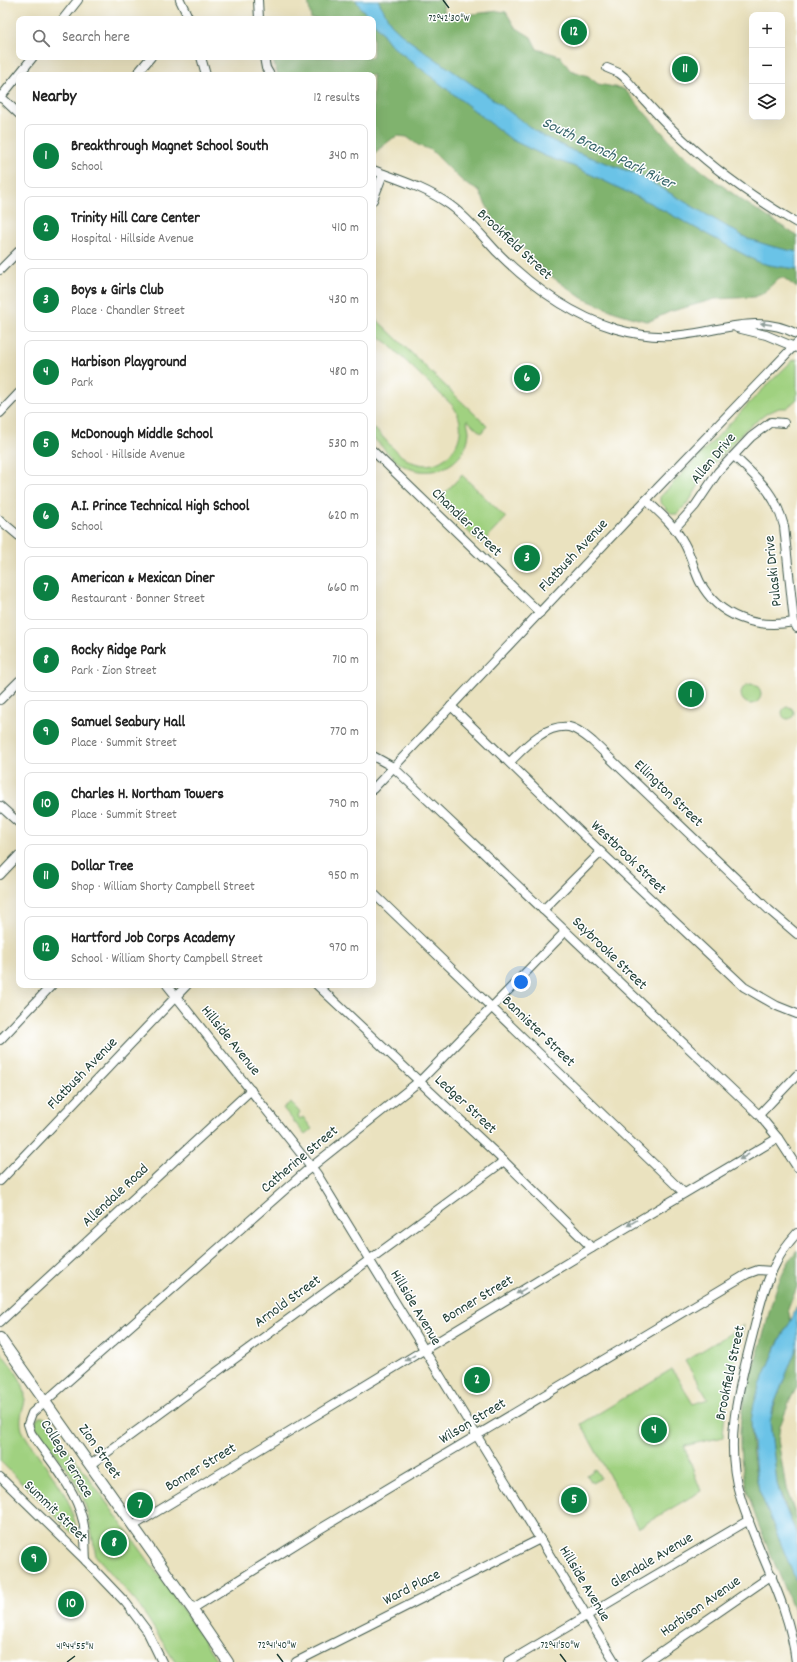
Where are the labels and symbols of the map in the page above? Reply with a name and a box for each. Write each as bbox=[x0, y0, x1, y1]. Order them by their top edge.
text: 72°42'30"W bbox=[428, 12, 470, 26]
pin: 12 bbox=[561, 17, 587, 47]
pin: 11 bbox=[672, 54, 698, 84]
water label: South Branch Park River bbox=[538, 112, 680, 197]
street label: Brookfield Street bbox=[471, 204, 557, 286]
one-way arrow bbox=[760, 321, 772, 327]
pin: 6 bbox=[514, 363, 540, 393]
street label: Allen Drive bbox=[686, 428, 742, 490]
street label: Chandler Street bbox=[426, 484, 507, 563]
street label: Flatbush Avenue bbox=[534, 514, 614, 598]
street label: Pulaski Drive bbox=[759, 534, 789, 608]
pin: 3 bbox=[514, 543, 540, 573]
pin: 1 bbox=[678, 679, 704, 709]
street label: Ellington Street bbox=[628, 755, 708, 833]
street label: Westbrook Street bbox=[585, 816, 671, 900]
street label: Saybrooke Street bbox=[566, 912, 652, 996]
your location bbox=[511, 972, 531, 992]
street label: Bannister Street bbox=[496, 991, 580, 1073]
street label: Hillside Avenue bbox=[195, 1001, 265, 1081]
street label: Flatbush Avenue bbox=[43, 1032, 124, 1115]
street label: Ledger Street bbox=[429, 1070, 502, 1140]
street label: Catherine Street bbox=[256, 1121, 344, 1199]
one-way arrow bbox=[738, 1154, 750, 1161]
street label: Allendale Road bbox=[78, 1159, 154, 1233]
one-way arrow bbox=[626, 1220, 638, 1227]
street label: Hillside Avenue bbox=[384, 1266, 446, 1350]
street label: Arnold Street bbox=[250, 1270, 326, 1334]
street label: Bonner Street bbox=[438, 1270, 518, 1330]
one-way arrow bbox=[515, 1287, 527, 1294]
street label: Brookfield Street bbox=[710, 1323, 752, 1422]
one-way arrow bbox=[405, 1354, 415, 1362]
pin: 2 bbox=[464, 1365, 490, 1395]
street label: Wilson Street bbox=[435, 1393, 511, 1451]
pin: 4 bbox=[641, 1415, 667, 1445]
street label: College Terrace bbox=[34, 1416, 98, 1503]
street label: Zion Street bbox=[72, 1420, 126, 1484]
street label: Bonner Street bbox=[161, 1438, 241, 1498]
street label: Summit Street bbox=[18, 1476, 92, 1549]
pin: 5 bbox=[561, 1485, 587, 1515]
pin: 7 bbox=[127, 1490, 153, 1520]
street label: Glendale Avenue bbox=[606, 1527, 698, 1594]
pin: 8 bbox=[101, 1528, 127, 1558]
street label: Hillside Avenue bbox=[553, 1542, 615, 1626]
pin: 9 bbox=[21, 1544, 47, 1574]
street label: Ward Place bbox=[380, 1564, 445, 1612]
street label: Harbison Avenue bbox=[656, 1571, 746, 1643]
pin: 10 bbox=[58, 1589, 84, 1619]
text: 72°41'40"W bbox=[258, 1639, 297, 1653]
text: 72°41'50"W bbox=[540, 1639, 580, 1653]
text: 41°44'55"N bbox=[56, 1640, 94, 1654]

